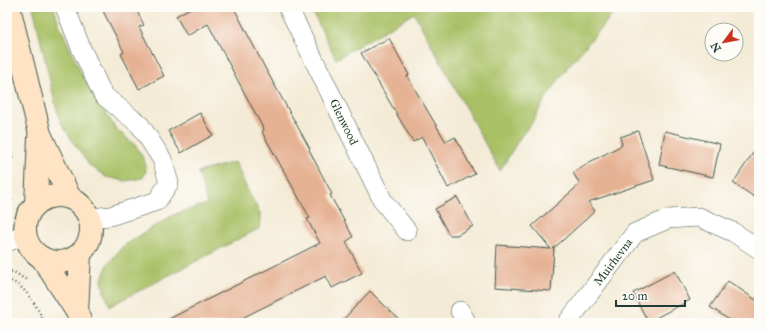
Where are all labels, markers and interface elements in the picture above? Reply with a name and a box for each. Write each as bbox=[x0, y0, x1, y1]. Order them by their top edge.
north arrow bbox=[704, 22, 744, 62]
text: N bbox=[708, 39, 724, 54]
street label: Glenwood bbox=[327, 97, 361, 147]
street label: Muirhevna bbox=[591, 235, 636, 288]
scale bar bbox=[616, 282, 685, 308]
text: 20 m bbox=[622, 289, 648, 303]

